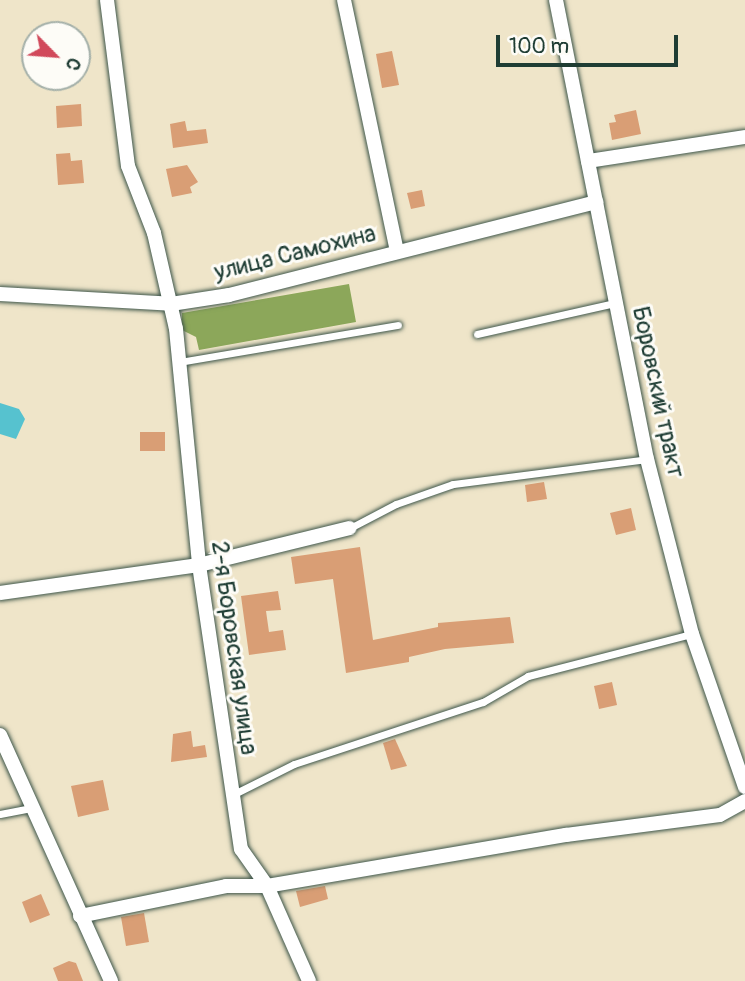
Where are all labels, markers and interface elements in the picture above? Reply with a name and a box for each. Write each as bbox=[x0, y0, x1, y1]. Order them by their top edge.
north arrow bbox=[21, 21, 91, 91]
scale bar bbox=[500, 21, 682, 65]
text: 100 m bbox=[509, 33, 569, 60]
text: С bbox=[60, 54, 87, 74]
street label: улица Самохина bbox=[211, 219, 379, 287]
street label: Боровский тракт bbox=[626, 304, 690, 480]
street label: 2-я Боровская улица bbox=[205, 539, 263, 757]

